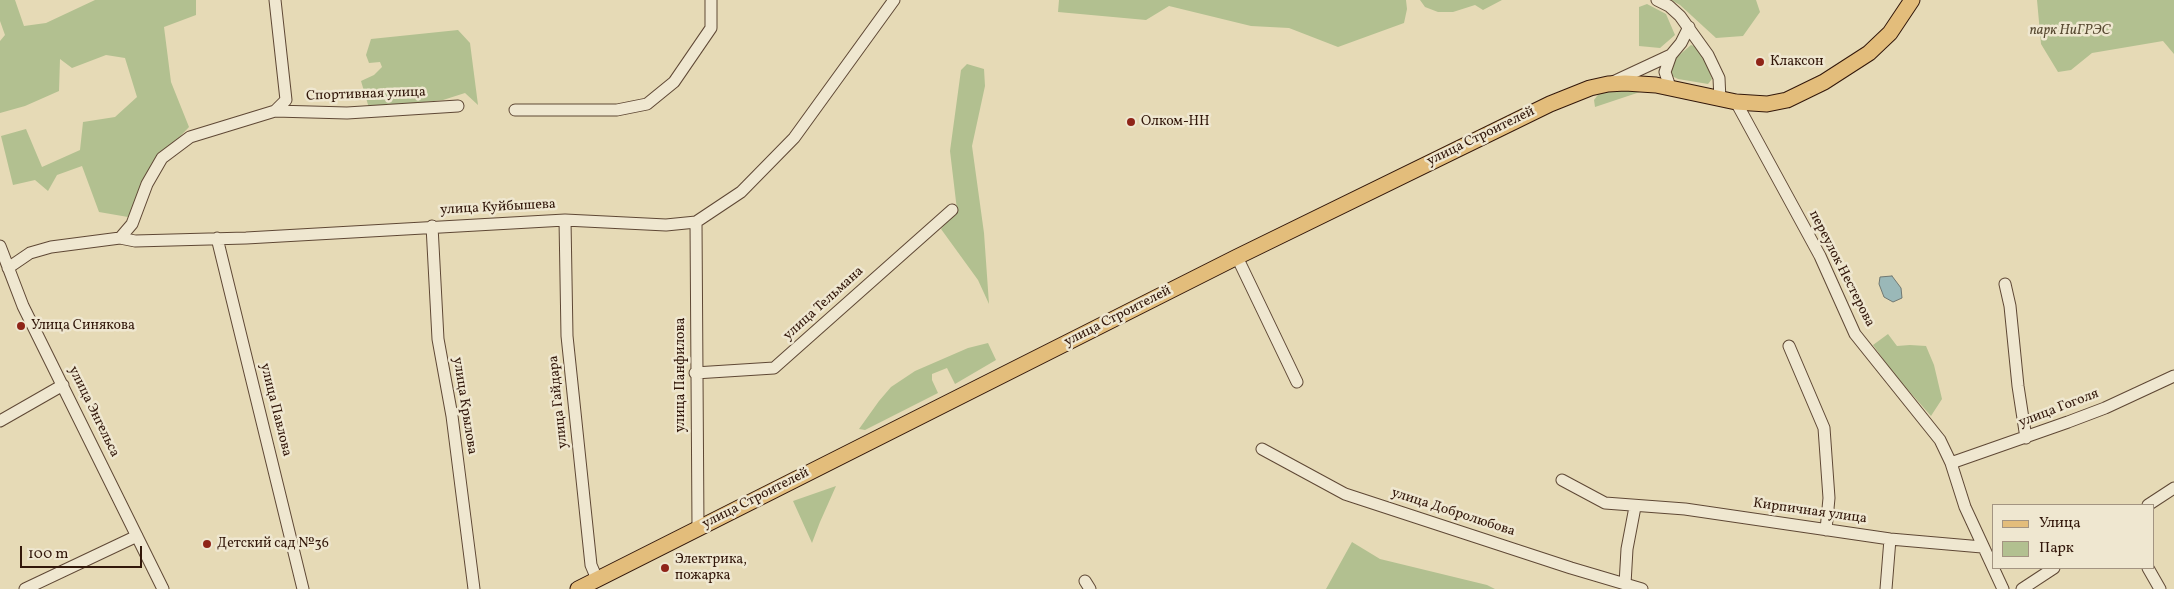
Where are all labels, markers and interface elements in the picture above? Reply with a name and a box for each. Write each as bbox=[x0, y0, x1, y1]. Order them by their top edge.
park label: парк НиГРЭС bbox=[2030, 23, 2110, 39]
place label: Клаксон bbox=[1770, 54, 1824, 70]
marker: Клаксон bbox=[1754, 56, 1766, 68]
street label: Спортивная улица bbox=[306, 85, 426, 105]
street label: улица Строителей bbox=[1424, 104, 1538, 170]
place label: Олком-НН bbox=[1141, 114, 1209, 130]
marker: Олком-НН bbox=[1125, 116, 1137, 128]
street label: улица Куйбышева bbox=[440, 197, 556, 219]
street label: переулок Нестерова bbox=[1804, 208, 1878, 330]
street label: улица Тельмана bbox=[780, 263, 868, 345]
street label: улица Строителей bbox=[1062, 283, 1174, 351]
street label: улица Панфилова bbox=[673, 317, 689, 433]
place label: Улица Синякова bbox=[31, 318, 135, 334]
marker: Улица Синякова bbox=[15, 320, 27, 332]
street label: улица Гайдара bbox=[546, 354, 572, 450]
street label: улица Крылова bbox=[448, 356, 480, 456]
street label: улица Павлова bbox=[255, 362, 295, 458]
street label: улица Энгельса bbox=[64, 364, 122, 460]
street label: улица Гоголя bbox=[2017, 386, 2101, 432]
street label: улица Строителей bbox=[700, 465, 812, 533]
street label: улица Добролюбова bbox=[1389, 485, 1517, 541]
street label: Кирпичная улица bbox=[1752, 496, 1868, 528]
legend bbox=[1992, 504, 2154, 569]
text: Улица bbox=[2039, 513, 2081, 534]
scale bar bbox=[22, 536, 145, 568]
place label: Детский сад №36 bbox=[217, 536, 329, 552]
marker: Детский сад №36 bbox=[201, 538, 213, 550]
text: Парк bbox=[2039, 538, 2074, 559]
text: 100 m bbox=[28, 544, 68, 565]
place label: Электрика, пожарка bbox=[675, 552, 747, 584]
marker: Электрика, пожарка bbox=[659, 562, 671, 574]

